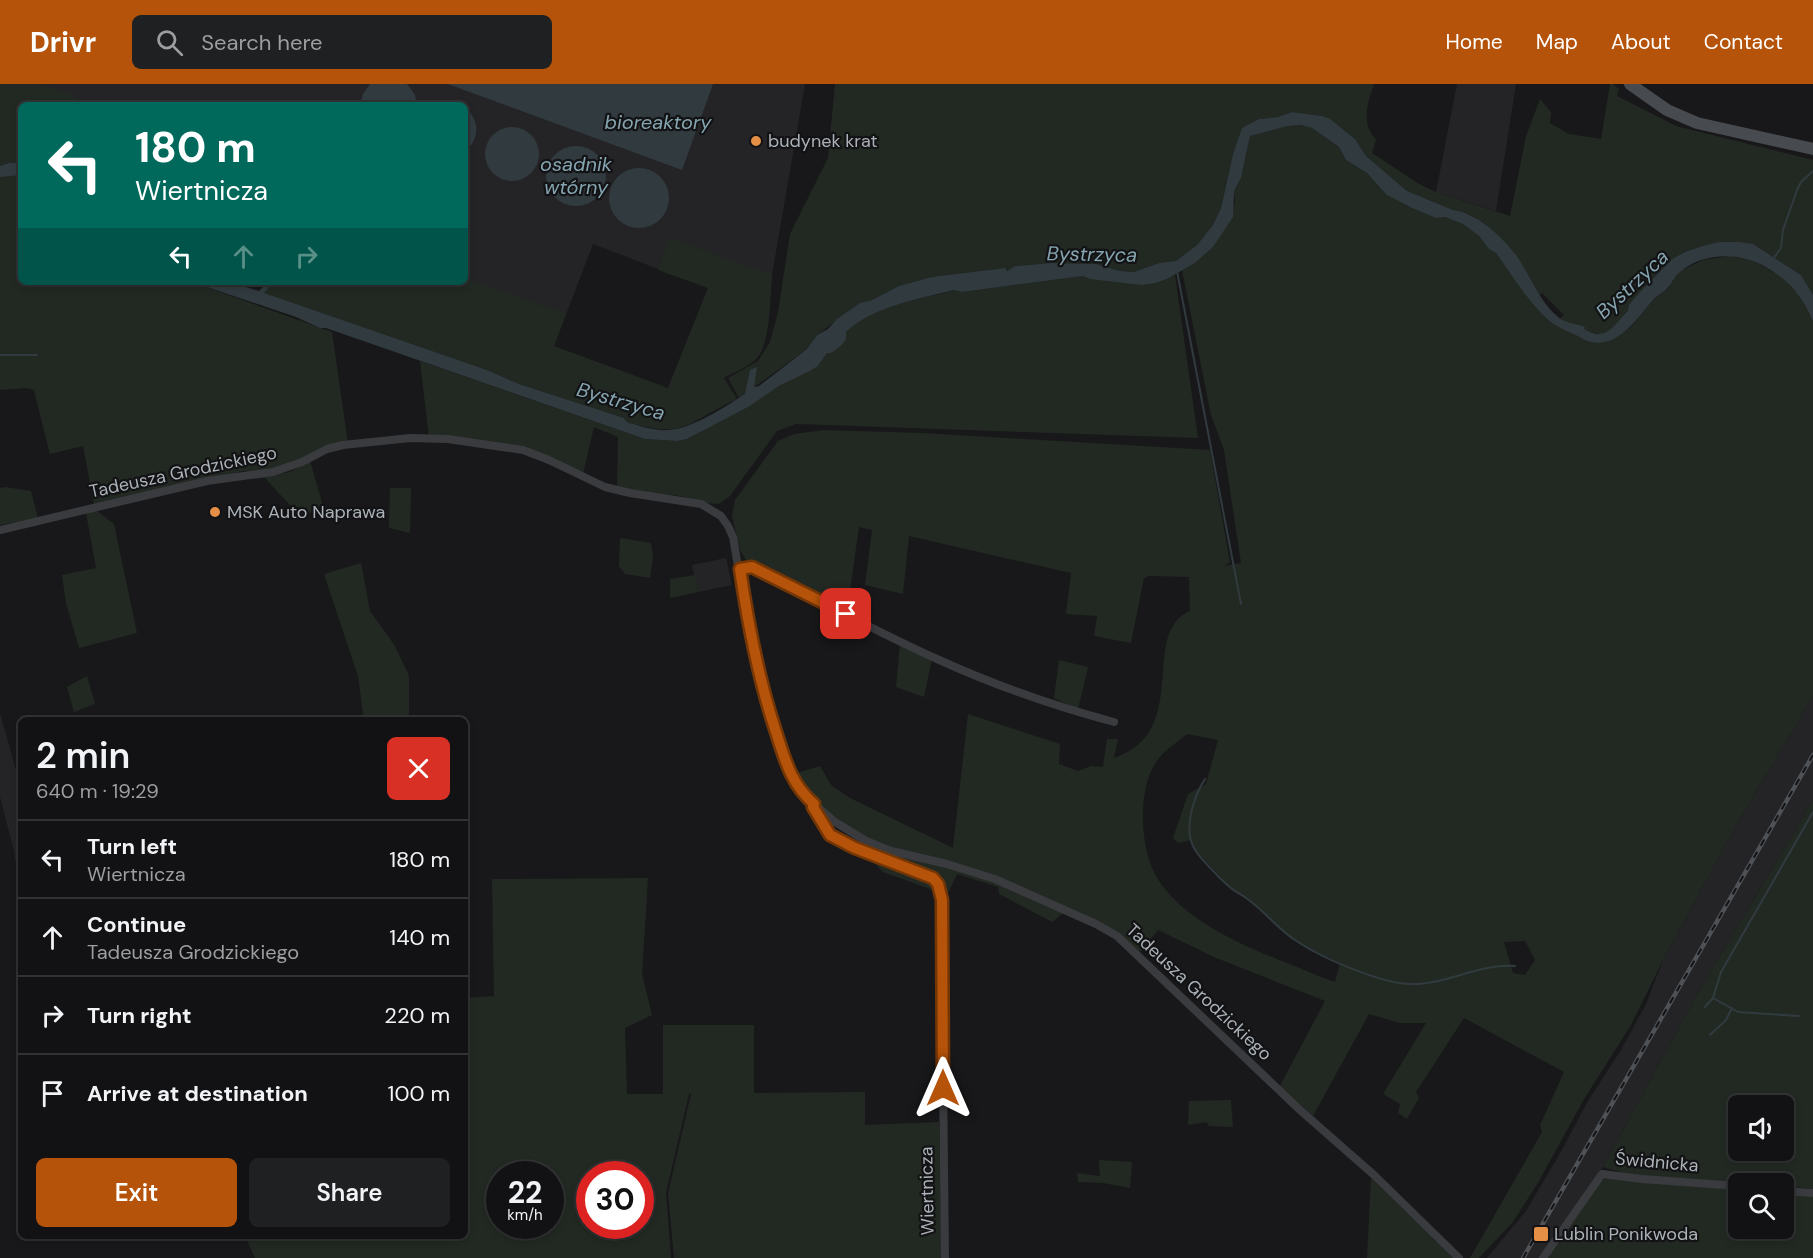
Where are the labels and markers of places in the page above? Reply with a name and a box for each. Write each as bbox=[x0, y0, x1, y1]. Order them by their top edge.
place label: budynek krat bbox=[768, 129, 878, 153]
marker: budynek krat bbox=[749, 134, 763, 148]
place label: MSK Auto Naprawa bbox=[227, 500, 385, 524]
marker: MSK Auto Naprawa bbox=[208, 505, 222, 519]
pin bbox=[820, 588, 871, 639]
place label: Lublin Ponikwoda bbox=[1554, 1222, 1698, 1246]
marker: Lublin Ponikwoda bbox=[1532, 1225, 1550, 1243]

